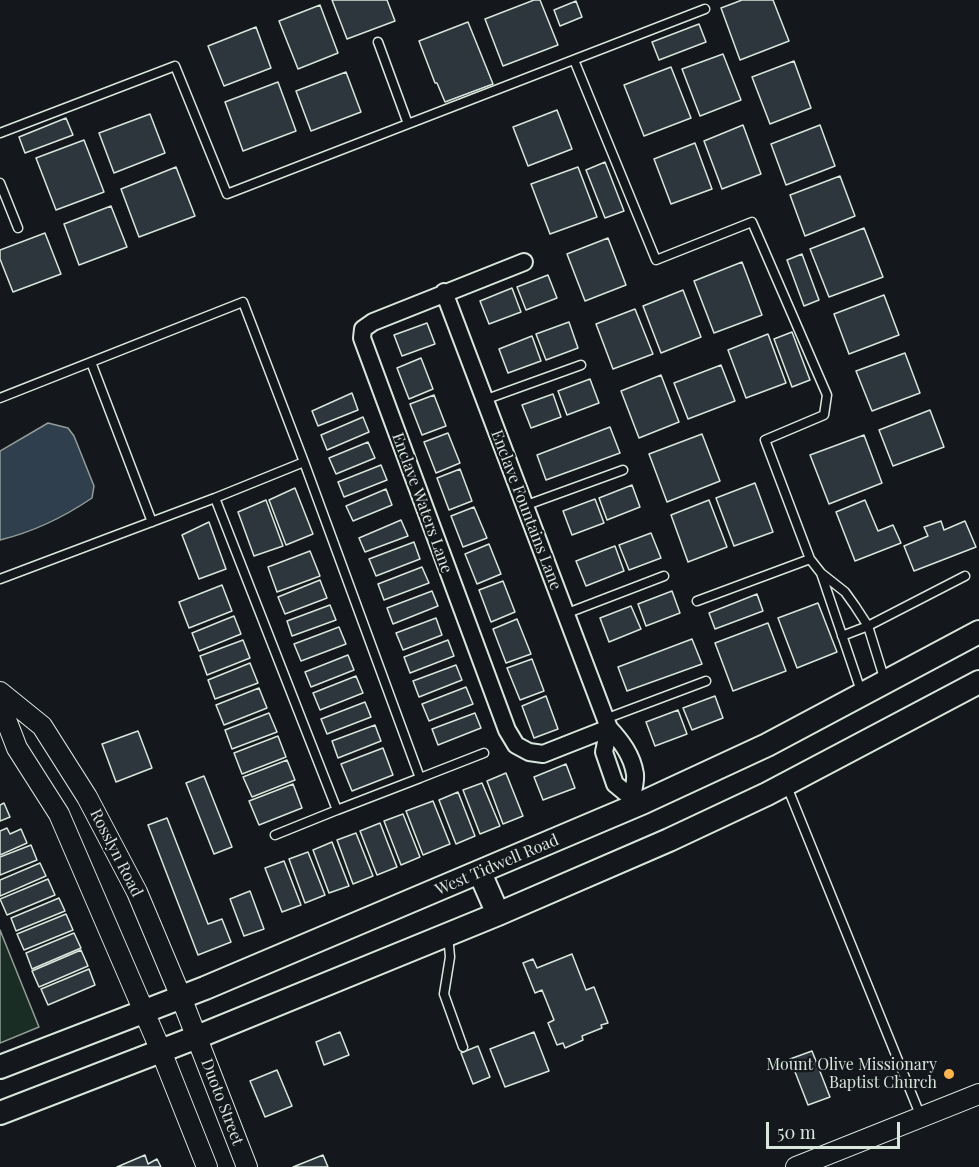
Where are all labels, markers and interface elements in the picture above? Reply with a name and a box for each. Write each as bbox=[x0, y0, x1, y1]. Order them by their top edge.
street label: Enclave Fountains Lane bbox=[487, 427, 565, 593]
street label: Enclave Waters Lane bbox=[388, 430, 456, 576]
street label: Rosslyn Road bbox=[86, 806, 146, 900]
street label: West Tidwell Road bbox=[432, 830, 562, 900]
place label: Mount Olive Missionary Baptist Church bbox=[766, 1055, 937, 1093]
street label: Duoto Street bbox=[197, 1056, 247, 1148]
marker: Mount Olive Missionary Baptist Church bbox=[942, 1067, 956, 1081]
scale bar bbox=[769, 1110, 902, 1148]
text: 50 m bbox=[777, 1120, 816, 1144]

